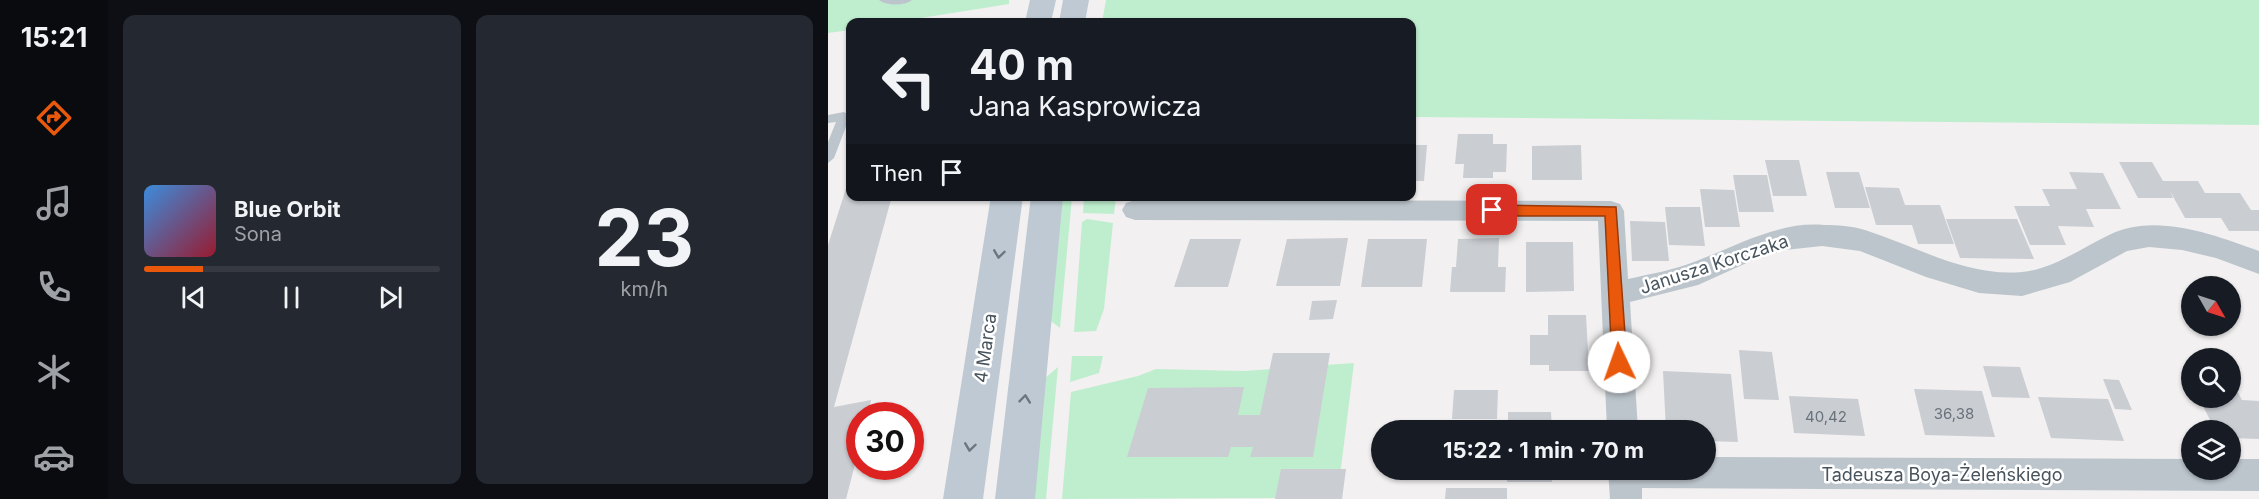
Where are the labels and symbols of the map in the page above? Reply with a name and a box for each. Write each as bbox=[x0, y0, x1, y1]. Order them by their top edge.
pin bbox=[1466, 184, 1517, 235]
street label: Janusza Korczaka bbox=[1637, 230, 1791, 298]
one-way arrow bbox=[993, 250, 1005, 259]
north arrow bbox=[2181, 276, 2241, 336]
street label: 4 Marca bbox=[970, 312, 1000, 384]
position arrow bbox=[1587, 330, 1651, 394]
one-way arrow bbox=[1019, 395, 1031, 404]
speed limit sign: 30 bbox=[846, 402, 924, 480]
house number: 36,38 bbox=[1934, 404, 1974, 423]
house number: 40,42 bbox=[1805, 407, 1847, 426]
one-way arrow bbox=[965, 443, 977, 452]
street label: Tadeusza Boya-Żeleńskiego bbox=[1821, 463, 2063, 485]

